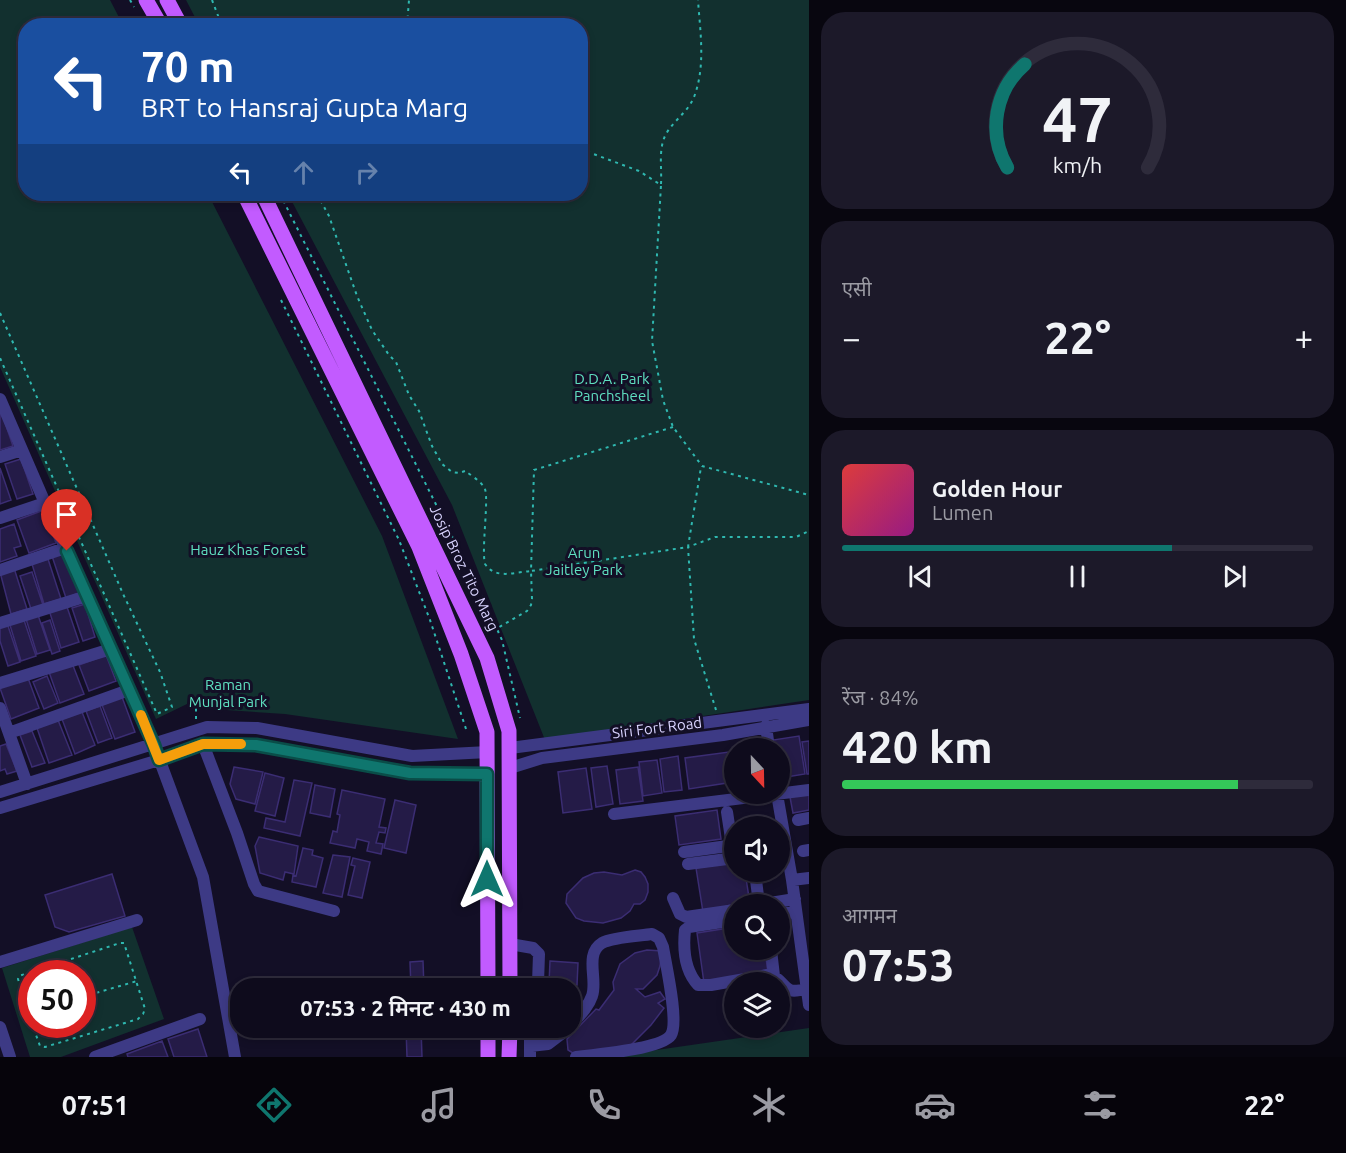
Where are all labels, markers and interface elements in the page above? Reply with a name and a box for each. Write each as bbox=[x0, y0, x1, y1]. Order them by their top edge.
icon: left bbox=[42, 42, 120, 120]
text: 70 m bbox=[141, 43, 235, 90]
text: 47 bbox=[1042, 84, 1113, 154]
text: BRT to Hansraj Gupta Marg bbox=[141, 92, 468, 122]
text: km/h bbox=[1053, 153, 1102, 177]
icon: left bbox=[224, 156, 257, 189]
icon: ahead bbox=[287, 156, 320, 189]
icon: right bbox=[350, 156, 383, 189]
text: एसी bbox=[842, 277, 872, 300]
text: 22° bbox=[1044, 312, 1111, 363]
text: − bbox=[842, 319, 861, 356]
text: + bbox=[1294, 319, 1313, 356]
park label: D.D.A. Park Panchsheel bbox=[574, 370, 650, 404]
text: Golden Hour bbox=[932, 476, 1062, 501]
pin bbox=[41, 489, 92, 551]
icon: arrive bbox=[50, 498, 83, 531]
text: Lumen bbox=[932, 501, 993, 524]
street label: Josip Broz Tito Marg bbox=[427, 502, 502, 634]
park label: Hauz Khas Forest bbox=[190, 541, 306, 558]
park label: Arun Jaitley Park bbox=[545, 544, 623, 578]
icon: previous bbox=[904, 560, 937, 593]
icon: pause bbox=[1061, 560, 1094, 593]
icon: next bbox=[1218, 560, 1251, 593]
park label: Raman Munjal Park bbox=[189, 676, 268, 710]
text: रेंज · 84% bbox=[842, 686, 918, 709]
street label: Siri Fort Road bbox=[611, 714, 703, 741]
text: 420 km bbox=[842, 721, 993, 772]
north arrow bbox=[724, 738, 790, 804]
map controls bbox=[724, 738, 790, 1038]
button: sound bbox=[724, 816, 790, 882]
position arrow bbox=[455, 847, 519, 911]
button: search bbox=[724, 894, 790, 960]
text: आगमन bbox=[842, 904, 897, 927]
text: 07:53 bbox=[842, 939, 955, 990]
speed limit sign: 50 bbox=[18, 960, 96, 1038]
button: layers bbox=[724, 972, 790, 1038]
text: 07:53 · 2 मिनट · 430 m bbox=[300, 995, 511, 1020]
icon: directions bbox=[253, 1084, 295, 1126]
icon: music bbox=[418, 1084, 460, 1126]
icon: phone bbox=[583, 1084, 625, 1126]
icon: climate bbox=[748, 1084, 790, 1126]
icon: car bbox=[914, 1084, 956, 1126]
icon: filters bbox=[1079, 1084, 1121, 1126]
text: 07:51 bbox=[62, 1090, 129, 1120]
text: 22° bbox=[1244, 1090, 1284, 1120]

